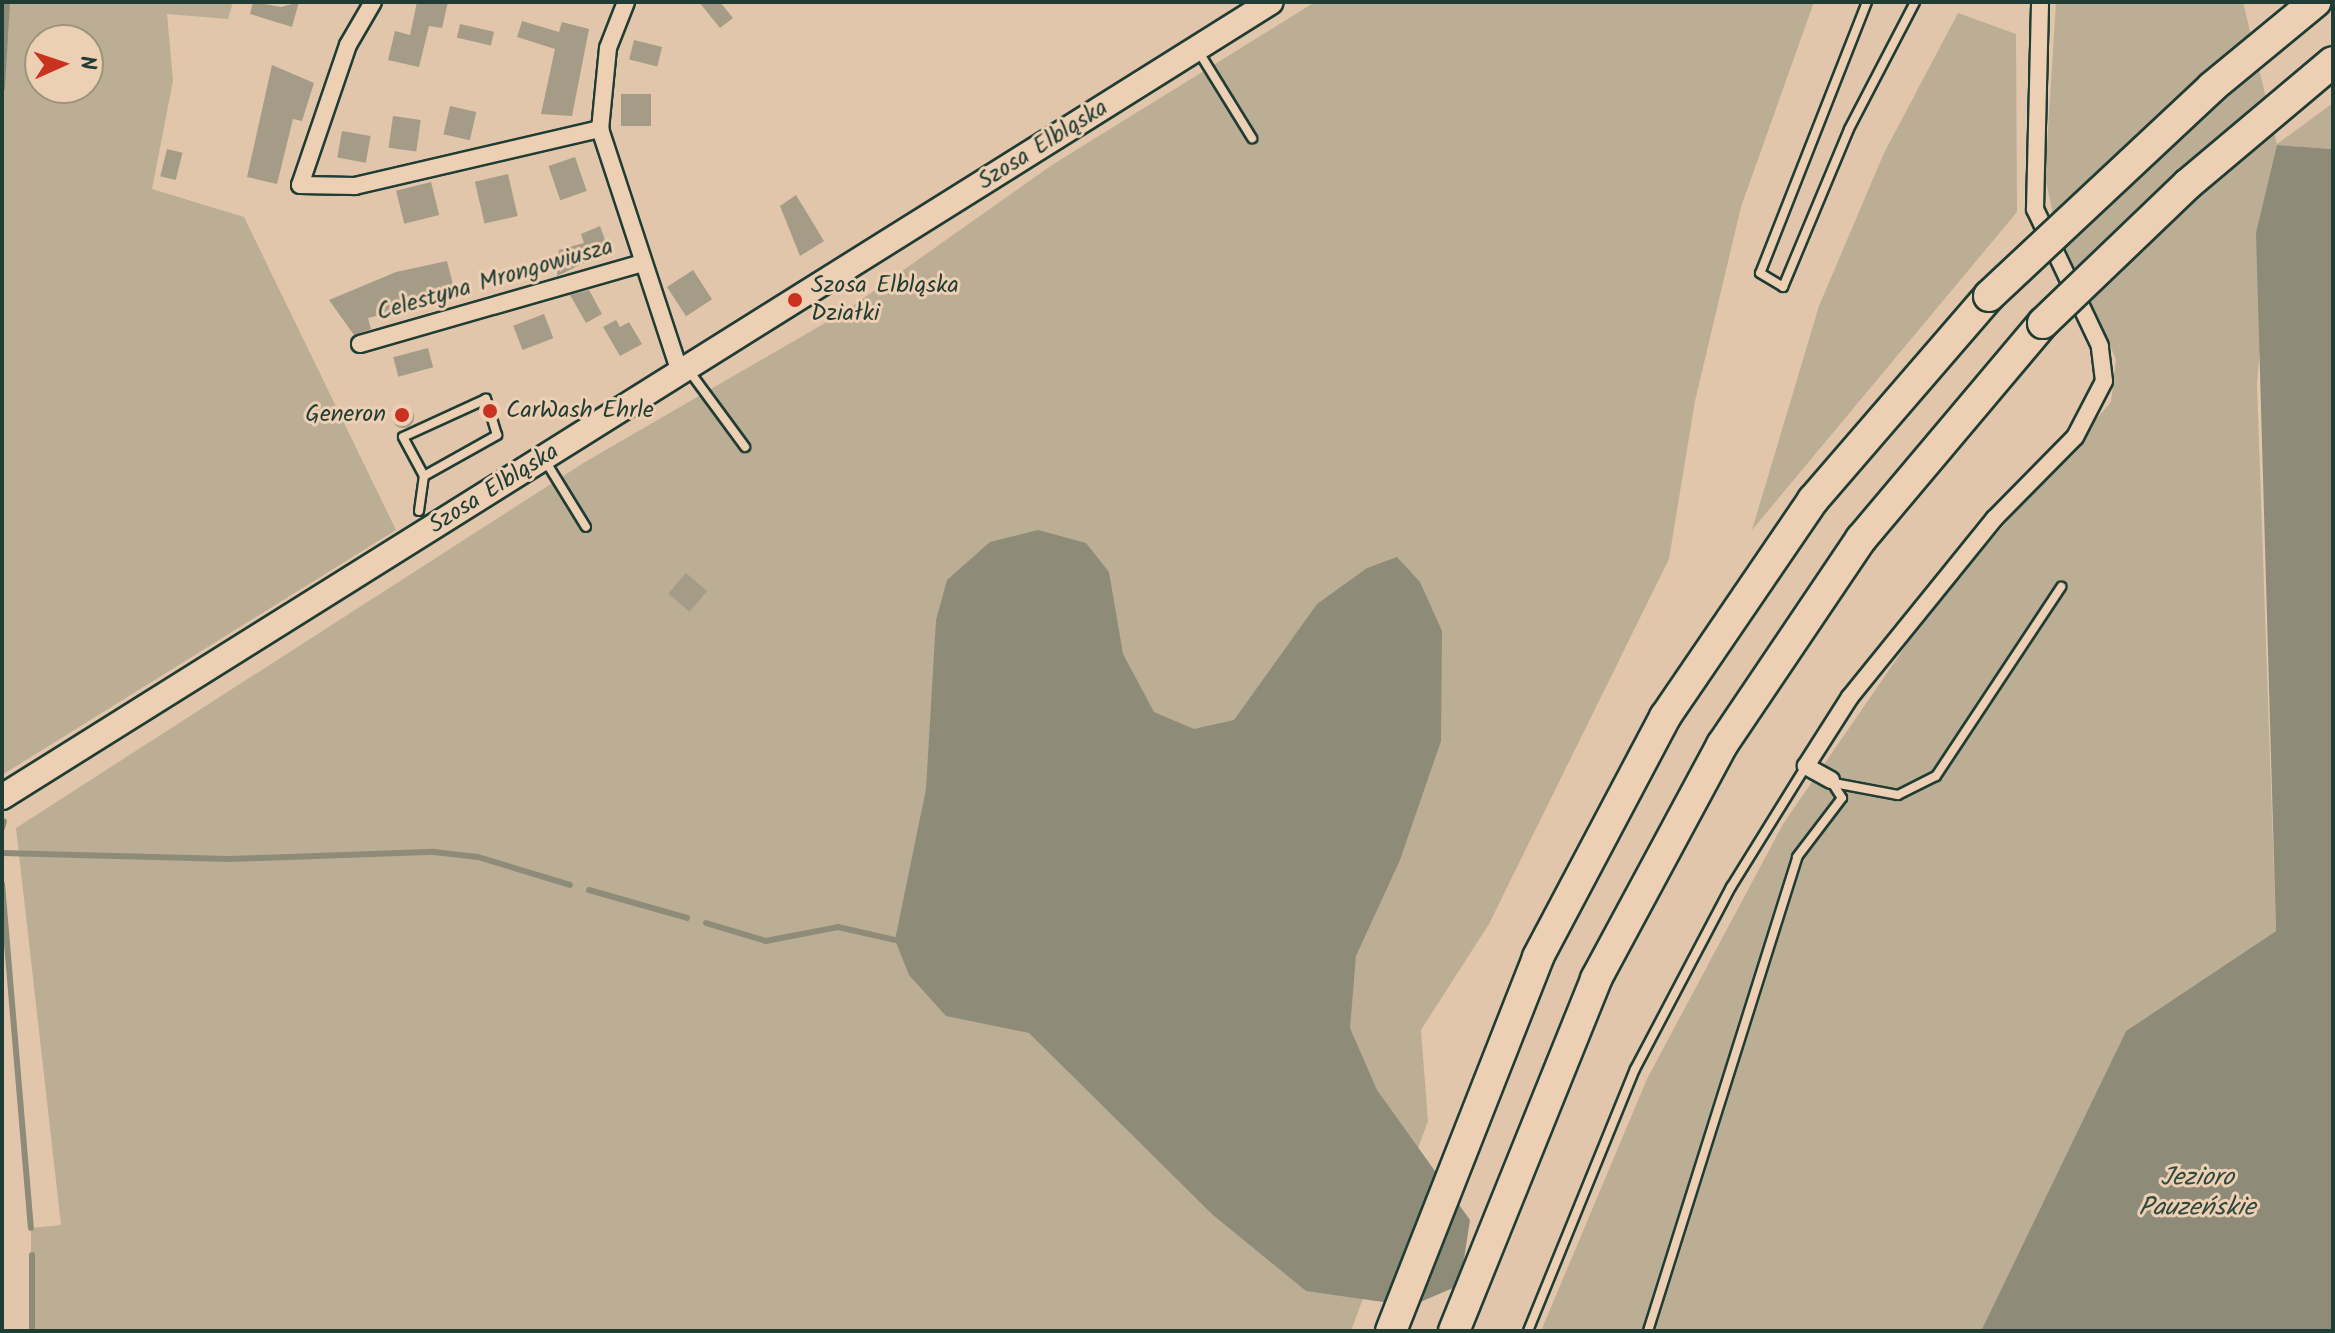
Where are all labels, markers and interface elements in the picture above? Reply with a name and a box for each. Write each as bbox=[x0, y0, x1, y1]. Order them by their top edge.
north arrow bbox=[24, 24, 104, 104]
text: N bbox=[69, 55, 104, 71]
street label: Szosa Elbląska bbox=[973, 94, 1113, 196]
street label: Celestyna Mrongowiusza bbox=[373, 232, 617, 328]
place label: Szosa Elbląska Działki bbox=[811, 272, 959, 328]
marker: Szosa Elbląska Działki bbox=[786, 291, 804, 309]
place label: CarWash Ehrle bbox=[506, 397, 654, 425]
place label: Generon bbox=[305, 401, 386, 429]
marker: CarWash Ehrle bbox=[481, 402, 499, 420]
marker: Generon bbox=[393, 406, 411, 424]
street label: Szosa Elbląska bbox=[424, 438, 564, 540]
water label: Jezioro Pauzeńskie bbox=[2139, 1163, 2255, 1224]

